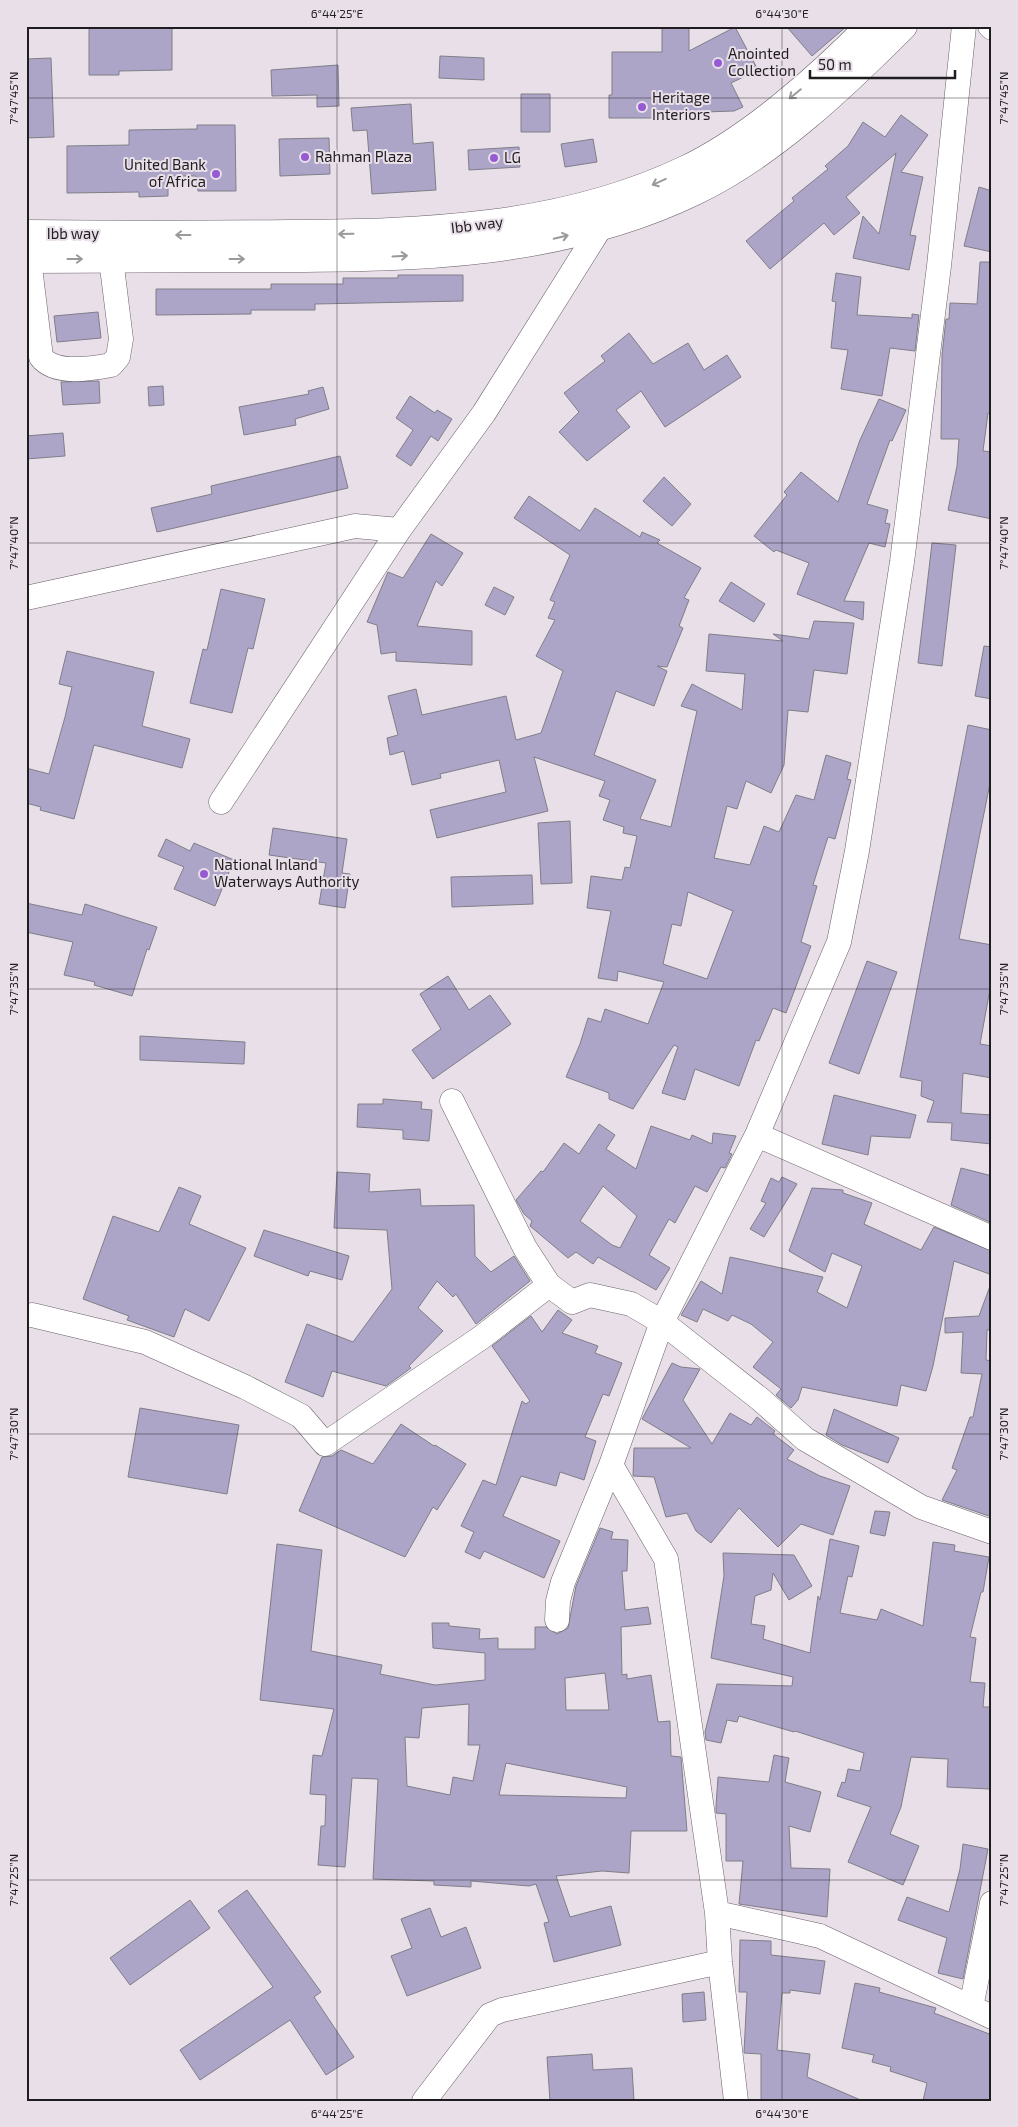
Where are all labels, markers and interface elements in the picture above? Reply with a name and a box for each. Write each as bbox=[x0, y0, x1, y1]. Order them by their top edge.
text: 6°44'25"E bbox=[311, 6, 364, 20]
text: 6°44'30"E bbox=[755, 6, 809, 20]
place label: Anointed Collection bbox=[728, 44, 796, 79]
scale bar bbox=[810, 48, 956, 80]
text: 50 m bbox=[818, 55, 852, 73]
marker: Anointed Collection bbox=[712, 57, 724, 69]
text: 7°47'45"N bbox=[6, 72, 20, 124]
text: 7°47'45"N bbox=[996, 72, 1010, 124]
place label: Heritage Interiors bbox=[652, 88, 710, 123]
one-way arrow bbox=[789, 89, 802, 100]
marker: Heritage Interiors bbox=[636, 101, 648, 113]
place label: Rahman Plaza bbox=[315, 147, 412, 165]
place label: LG bbox=[504, 148, 521, 166]
marker: Rahman Plaza bbox=[299, 151, 311, 163]
marker: LG bbox=[488, 152, 500, 164]
place label: United Bank of Africa bbox=[124, 155, 206, 190]
marker: United Bank of Africa bbox=[210, 168, 222, 180]
one-way arrow bbox=[652, 177, 667, 187]
street label: Ibb way bbox=[450, 212, 504, 236]
street label: Ibb way bbox=[47, 224, 99, 242]
one-way arrow bbox=[338, 229, 354, 239]
one-way arrow bbox=[175, 230, 192, 240]
one-way arrow bbox=[553, 232, 569, 241]
one-way arrow bbox=[392, 251, 408, 261]
one-way arrow bbox=[66, 254, 83, 264]
one-way arrow bbox=[229, 254, 245, 264]
text: 7°47'40"N bbox=[6, 516, 20, 570]
text: 7°47'40"N bbox=[996, 516, 1010, 570]
place label: National Inland Waterways Authority bbox=[214, 855, 359, 890]
marker: National Inland Waterways Authority bbox=[198, 868, 210, 880]
text: 7°47'35"N bbox=[6, 963, 20, 1015]
text: 7°47'35"N bbox=[996, 963, 1010, 1015]
text: 7°47'30"N bbox=[6, 1407, 20, 1461]
text: 7°47'30"N bbox=[996, 1407, 1010, 1461]
text: 7°47'25"N bbox=[6, 1854, 20, 1906]
text: 7°47'25"N bbox=[996, 1854, 1010, 1906]
text: 6°44'25"E bbox=[311, 2106, 364, 2120]
text: 6°44'30"E bbox=[755, 2106, 809, 2120]

